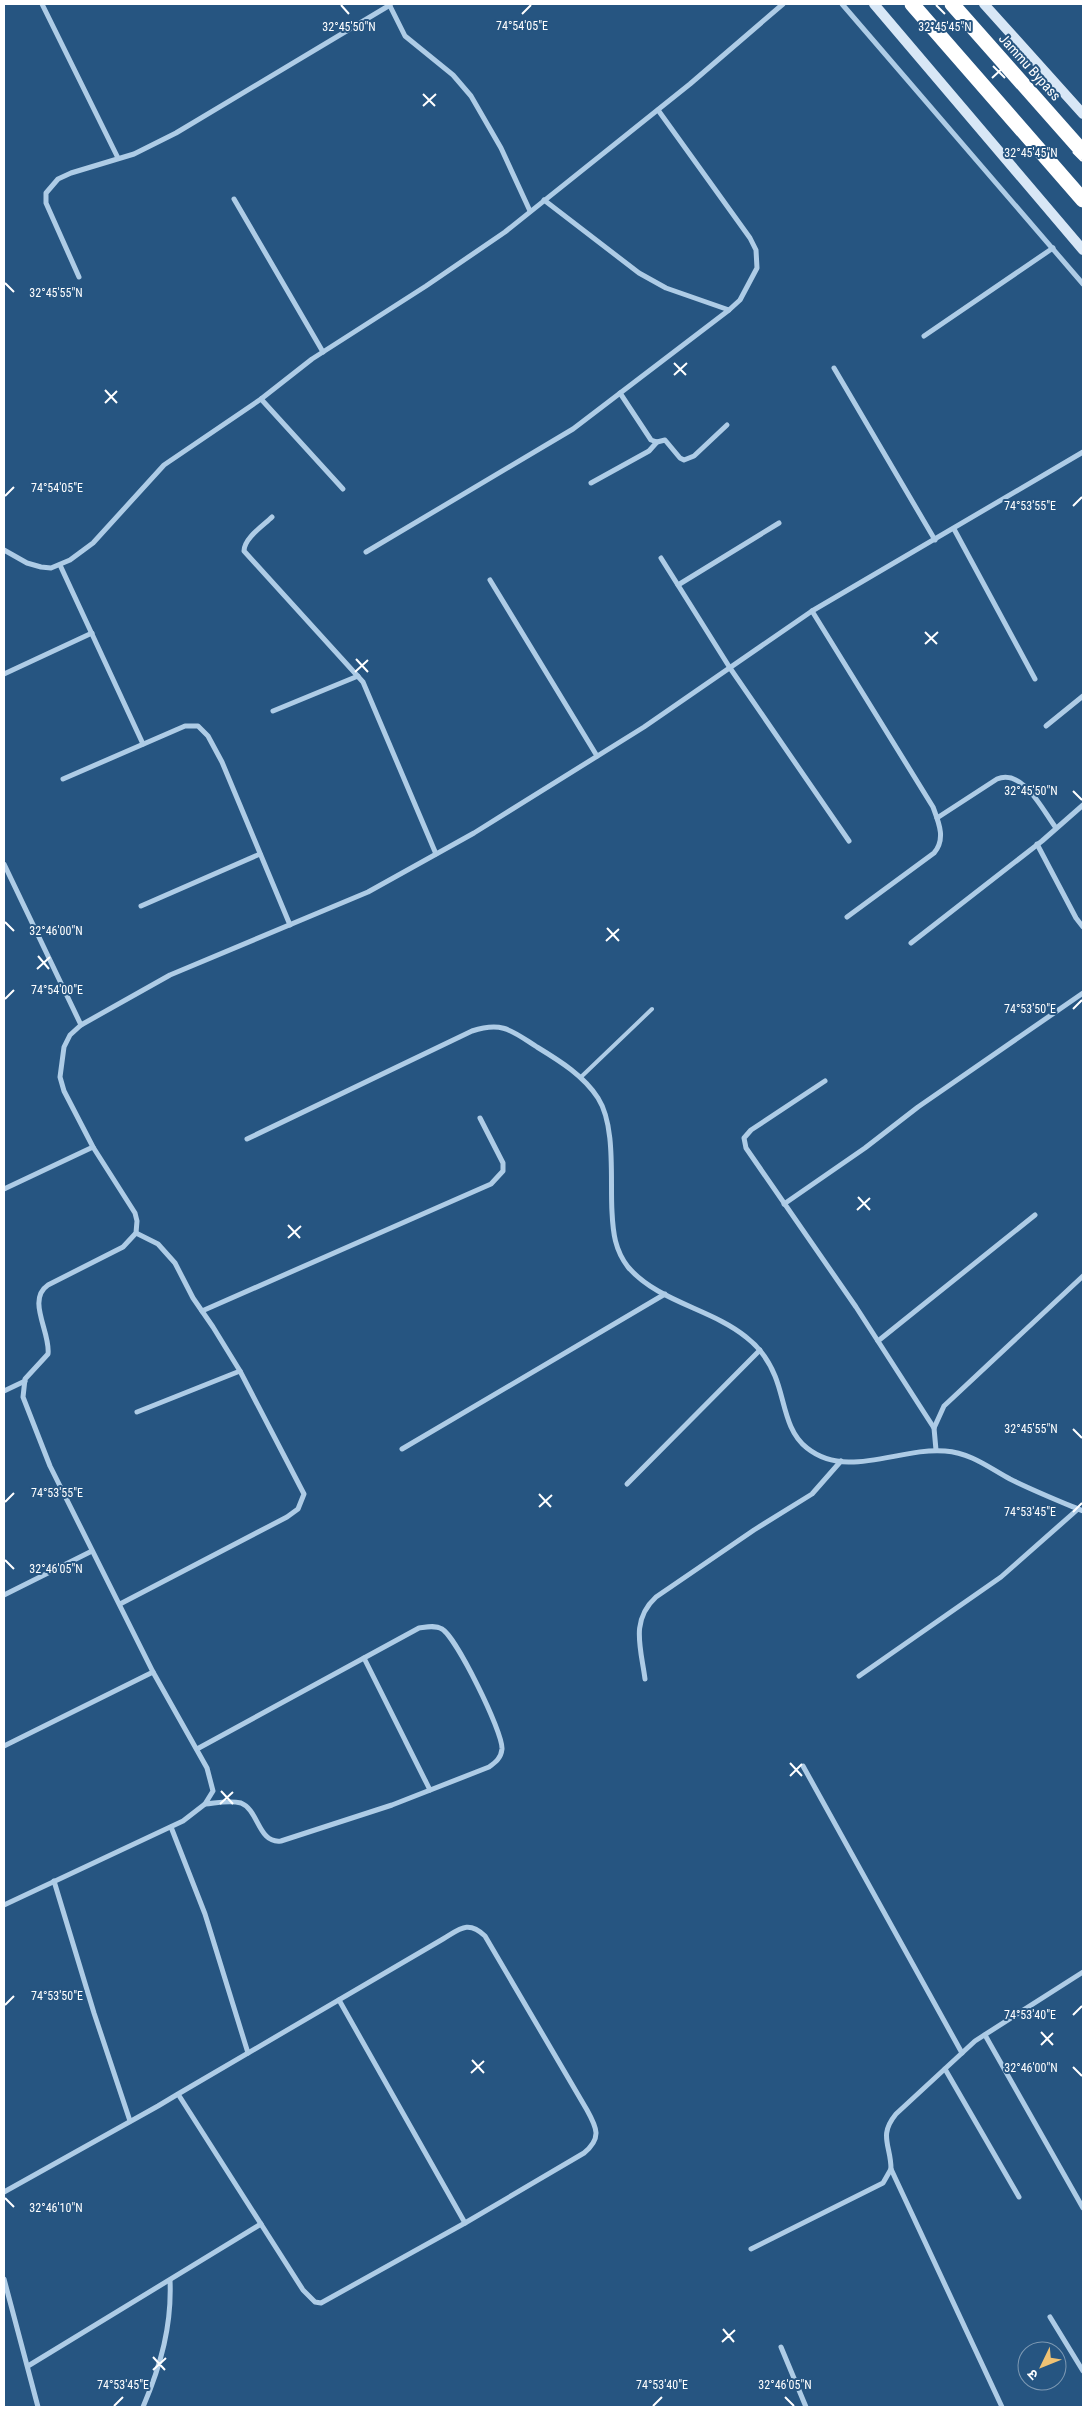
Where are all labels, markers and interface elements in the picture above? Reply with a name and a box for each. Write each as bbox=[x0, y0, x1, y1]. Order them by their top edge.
text: 74°54'05"E bbox=[496, 19, 548, 33]
text: 32°45'50"N bbox=[322, 20, 376, 34]
text: 32°45'45"N bbox=[918, 20, 972, 34]
street label: Jammu Bypass bbox=[996, 30, 1064, 104]
text: 32°45'45"N bbox=[1004, 146, 1058, 160]
text: 32°45'55"N bbox=[29, 286, 83, 300]
text: 74°54'05"E bbox=[31, 481, 83, 495]
text: 74°53'55"E bbox=[1004, 499, 1056, 513]
text: 32°45'50"N bbox=[1004, 784, 1058, 798]
text: 32°46'00"N bbox=[29, 924, 83, 938]
text: 74°54'00"E bbox=[31, 983, 83, 997]
text: 74°53'50"E bbox=[1004, 1002, 1056, 1016]
text: 32°45'55"N bbox=[1004, 1422, 1058, 1436]
text: 74°53'55"E bbox=[31, 1486, 83, 1500]
text: 74°53'45"E bbox=[1004, 1505, 1056, 1519]
text: 32°46'05"N bbox=[29, 1562, 83, 1576]
text: 74°53'50"E bbox=[31, 1989, 83, 2003]
text: 74°53'40"E bbox=[1004, 2008, 1056, 2022]
text: 32°46'00"N bbox=[1004, 2061, 1058, 2075]
text: 32°46'10"N bbox=[29, 2201, 83, 2215]
north arrow bbox=[1017, 2341, 1067, 2391]
text: उ bbox=[1023, 2366, 1041, 2383]
text: 74°53'45"E bbox=[97, 2378, 149, 2392]
text: 74°53'40"E bbox=[636, 2378, 688, 2392]
text: 32°46'05"N bbox=[758, 2378, 812, 2392]

